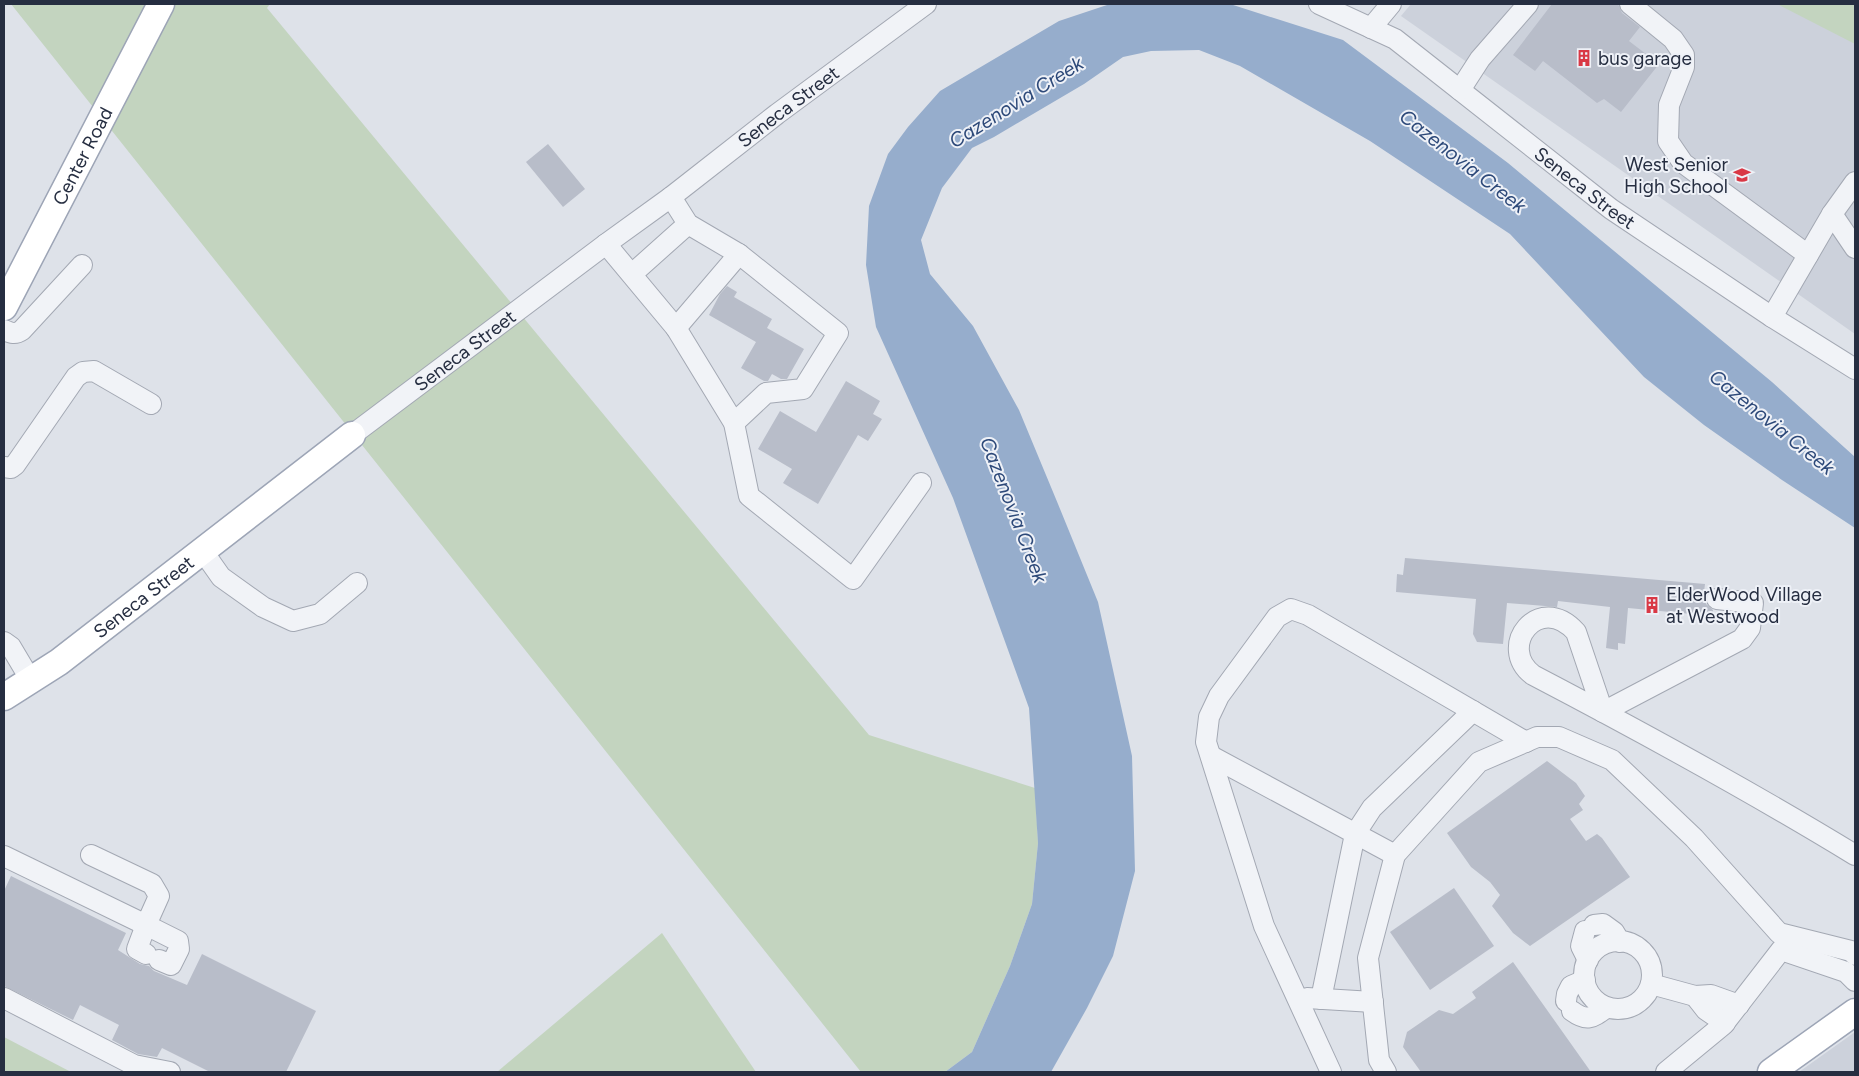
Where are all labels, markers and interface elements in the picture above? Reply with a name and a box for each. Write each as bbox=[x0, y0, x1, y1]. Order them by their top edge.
place label: bus garage bbox=[1598, 47, 1692, 70]
building icon: bus garage bbox=[1574, 48, 1594, 68]
water label: Cazenovia Creek bbox=[944, 50, 1089, 153]
street label: Seneca Street bbox=[733, 61, 844, 152]
street label: Center Road bbox=[48, 103, 118, 209]
water label: Cazenovia Creek bbox=[1395, 104, 1532, 219]
street label: Seneca Street bbox=[1530, 142, 1639, 234]
place label: West Senior High School bbox=[1624, 153, 1729, 198]
school or university icon: West Senior High School bbox=[1732, 165, 1752, 185]
street label: Seneca Street bbox=[410, 305, 520, 396]
water label: Cazenovia Creek bbox=[1705, 364, 1840, 481]
water label: Cazenovia Creek bbox=[975, 434, 1053, 587]
street label: Seneca Street bbox=[89, 551, 199, 643]
place label: ElderWood Village at Westwood bbox=[1666, 583, 1822, 628]
building icon: ElderWood Village at Westwood bbox=[1642, 595, 1662, 615]

